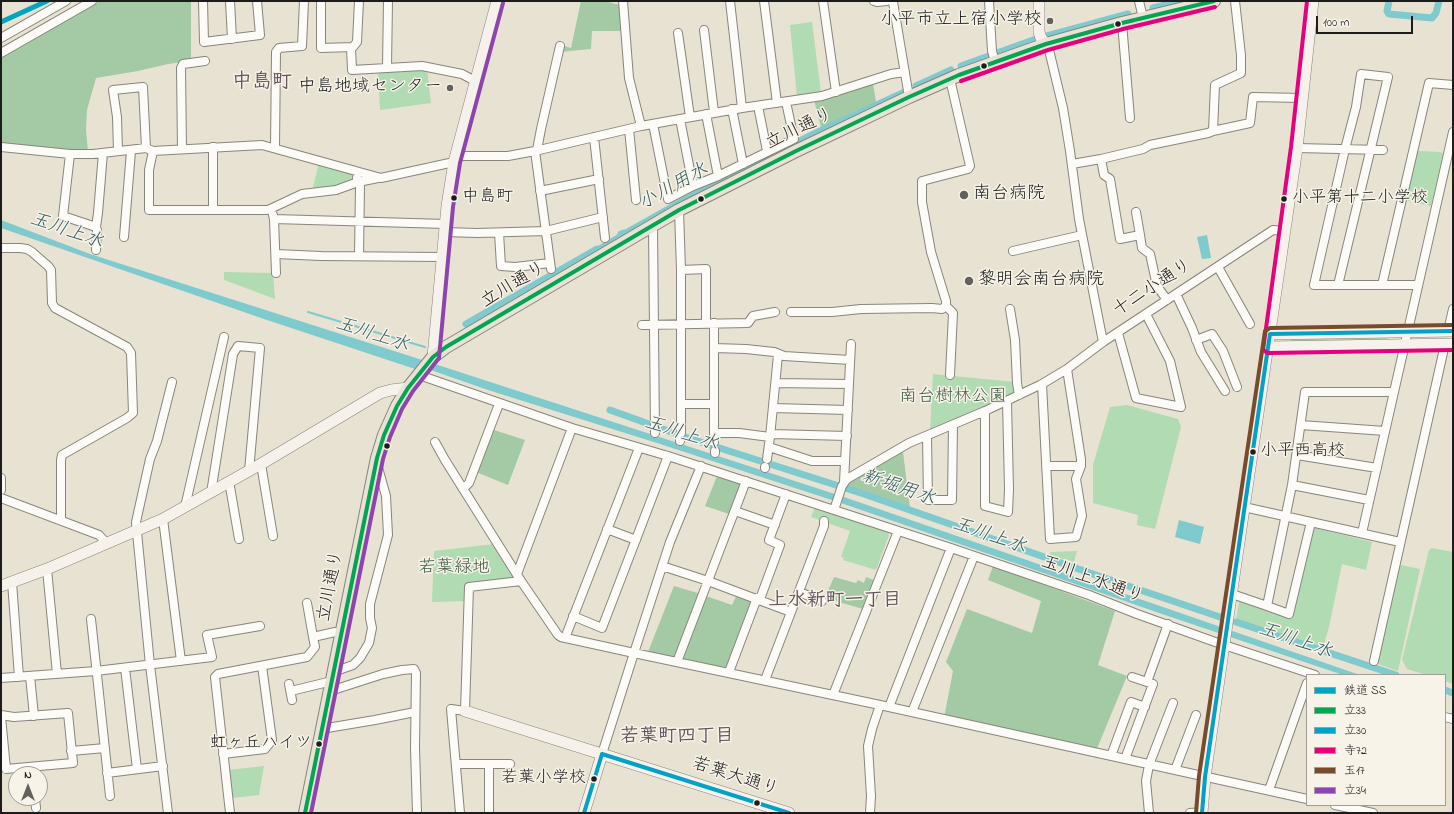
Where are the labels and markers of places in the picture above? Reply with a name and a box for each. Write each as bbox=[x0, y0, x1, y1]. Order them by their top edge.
place label: 小平市立上宿小学校 bbox=[880, 10, 1042, 32]
marker: 小平市立上宿小学校 bbox=[1045, 16, 1055, 26]
unlabelled marker bbox=[1113, 19, 1123, 29]
unlabelled marker bbox=[979, 61, 989, 71]
place label: 中島地域センター bbox=[298, 77, 442, 99]
marker: 中島地域センター bbox=[445, 83, 455, 93]
place label: 南台病院 bbox=[973, 184, 1045, 206]
place label: 中島町 bbox=[462, 188, 513, 208]
marker: 南台病院 bbox=[958, 189, 970, 201]
place label: 小平第十二小学校 bbox=[1292, 189, 1428, 209]
marker: 中島町 bbox=[449, 193, 459, 203]
unlabelled marker bbox=[696, 194, 706, 204]
marker: 小平第十二小学校 bbox=[1279, 194, 1289, 204]
place label: 黎明会南台病院 bbox=[978, 270, 1104, 292]
marker: 黎明会南台病院 bbox=[963, 275, 975, 287]
unlabelled marker bbox=[382, 441, 392, 451]
place label: 小平西高校 bbox=[1260, 442, 1345, 462]
marker: 小平西高校 bbox=[1248, 447, 1258, 457]
place label: 虹ヶ丘ハイツ bbox=[210, 734, 312, 754]
marker: 虹ヶ丘ハイツ bbox=[314, 739, 324, 749]
place label: 若葉小学校 bbox=[501, 769, 586, 789]
marker: 若葉小学校 bbox=[589, 774, 599, 784]
unlabelled marker bbox=[752, 798, 762, 808]

